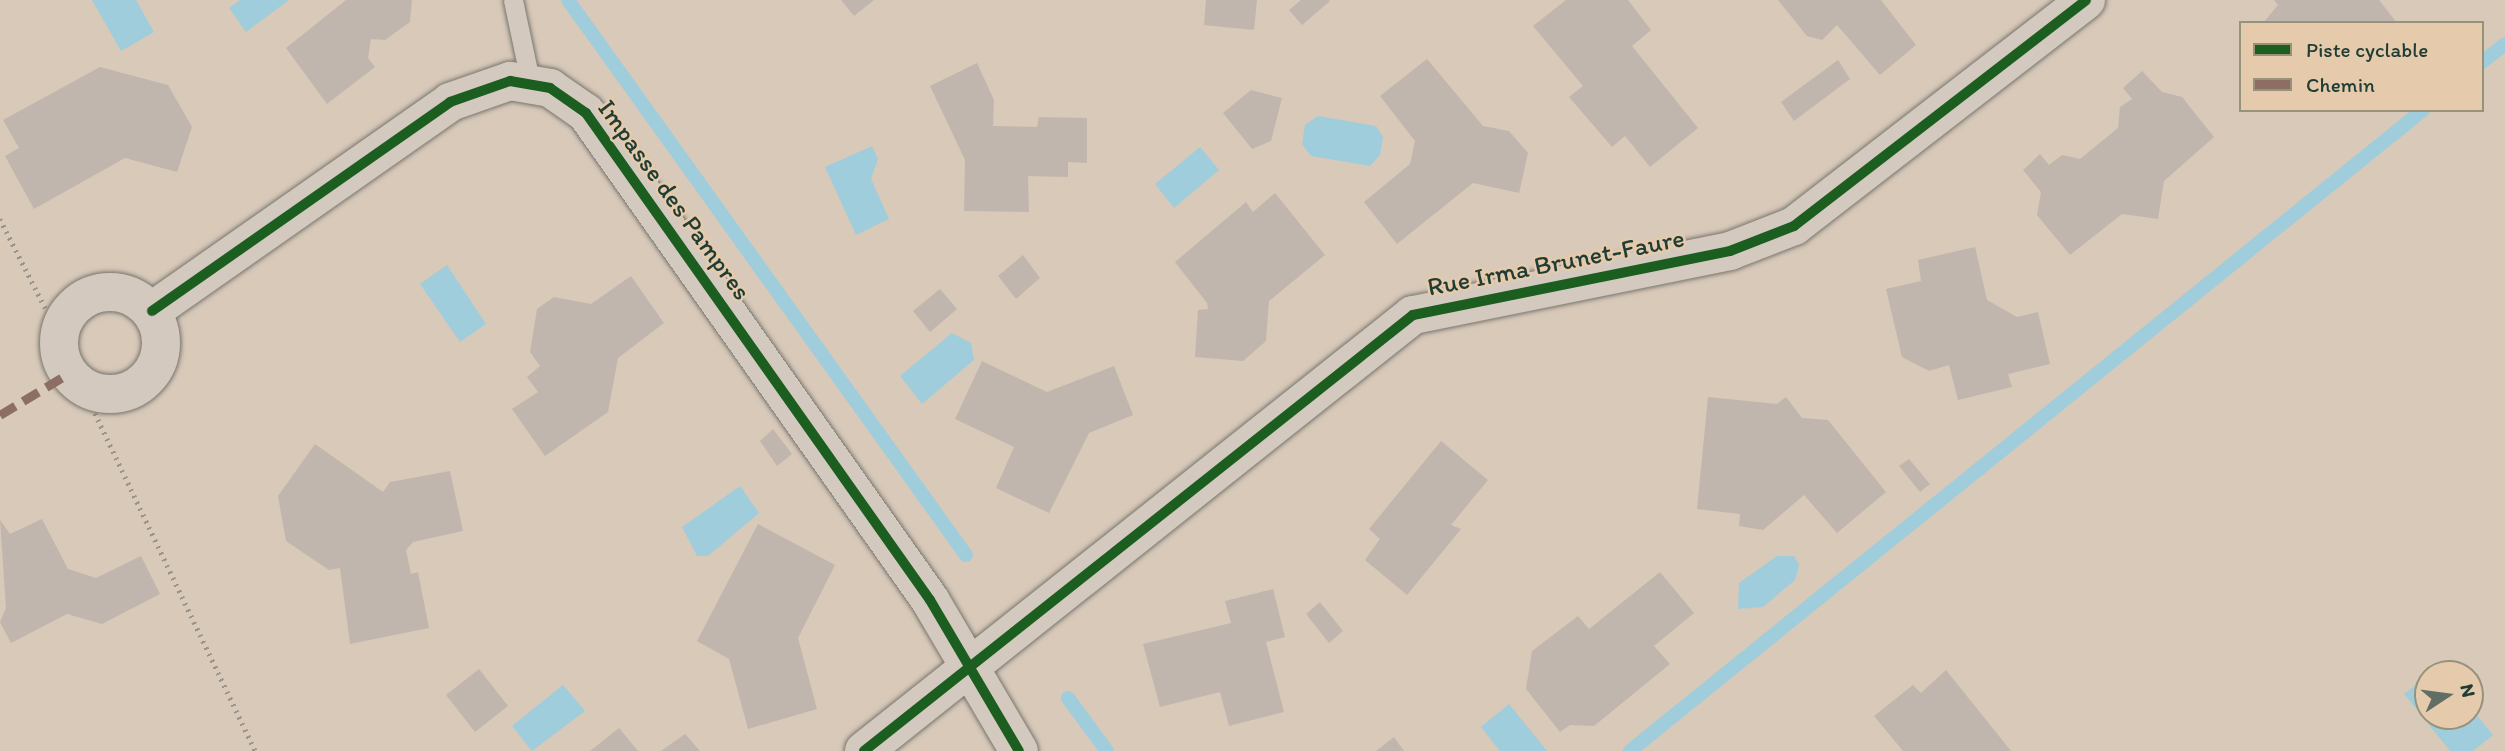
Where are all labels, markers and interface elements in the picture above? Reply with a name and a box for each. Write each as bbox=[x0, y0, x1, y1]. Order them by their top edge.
legend bbox=[2239, 21, 2484, 112]
text: Piste cyclable bbox=[2306, 37, 2428, 62]
text: Chemin bbox=[2306, 72, 2375, 97]
street label: Impasse des Pampres bbox=[591, 94, 757, 306]
street label: Rue Irma Brunet-Faure bbox=[1425, 223, 1687, 303]
north arrow bbox=[2414, 660, 2484, 730]
text: N bbox=[2455, 682, 2481, 699]

